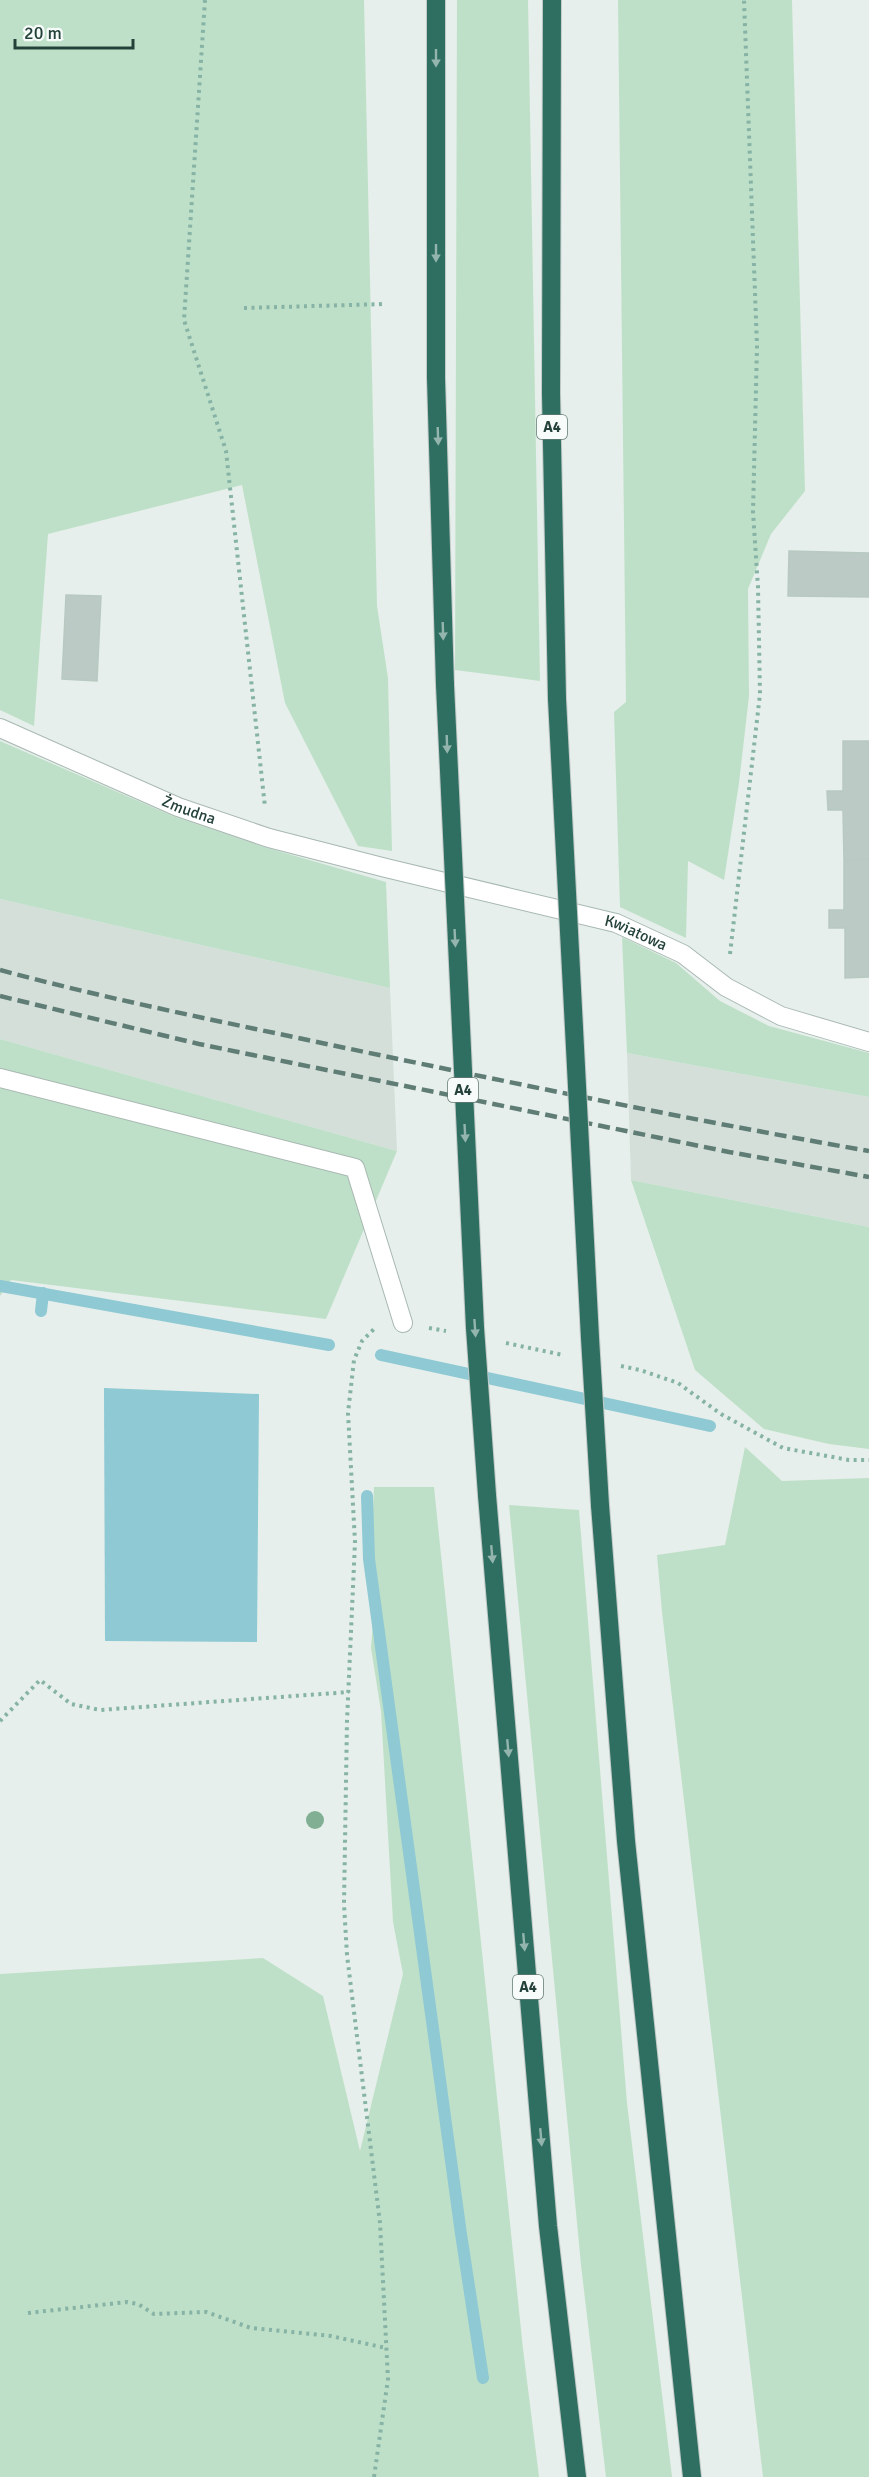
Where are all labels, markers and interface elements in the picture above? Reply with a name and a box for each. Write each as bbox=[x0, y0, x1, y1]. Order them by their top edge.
scale bar bbox=[15, 12, 134, 50]
text: 20 m bbox=[24, 22, 62, 44]
one-way arrow bbox=[431, 49, 441, 68]
one-way arrow bbox=[431, 244, 441, 263]
road number: A4 bbox=[537, 415, 567, 439]
one-way arrow bbox=[433, 427, 443, 446]
one-way arrow bbox=[439, 622, 448, 641]
one-way arrow bbox=[443, 734, 452, 753]
street label: Żmudna bbox=[159, 791, 218, 829]
street label: Kwiatowa bbox=[603, 911, 670, 955]
one-way arrow bbox=[451, 929, 460, 948]
road number: A4 bbox=[448, 1078, 478, 1102]
one-way arrow bbox=[461, 1124, 470, 1143]
one-way arrow bbox=[470, 1318, 479, 1337]
one-way arrow bbox=[487, 1544, 497, 1563]
one-way arrow bbox=[503, 1739, 513, 1758]
one-way arrow bbox=[520, 1933, 529, 1952]
road number: A4 bbox=[513, 1975, 543, 1999]
one-way arrow bbox=[536, 2127, 546, 2146]

